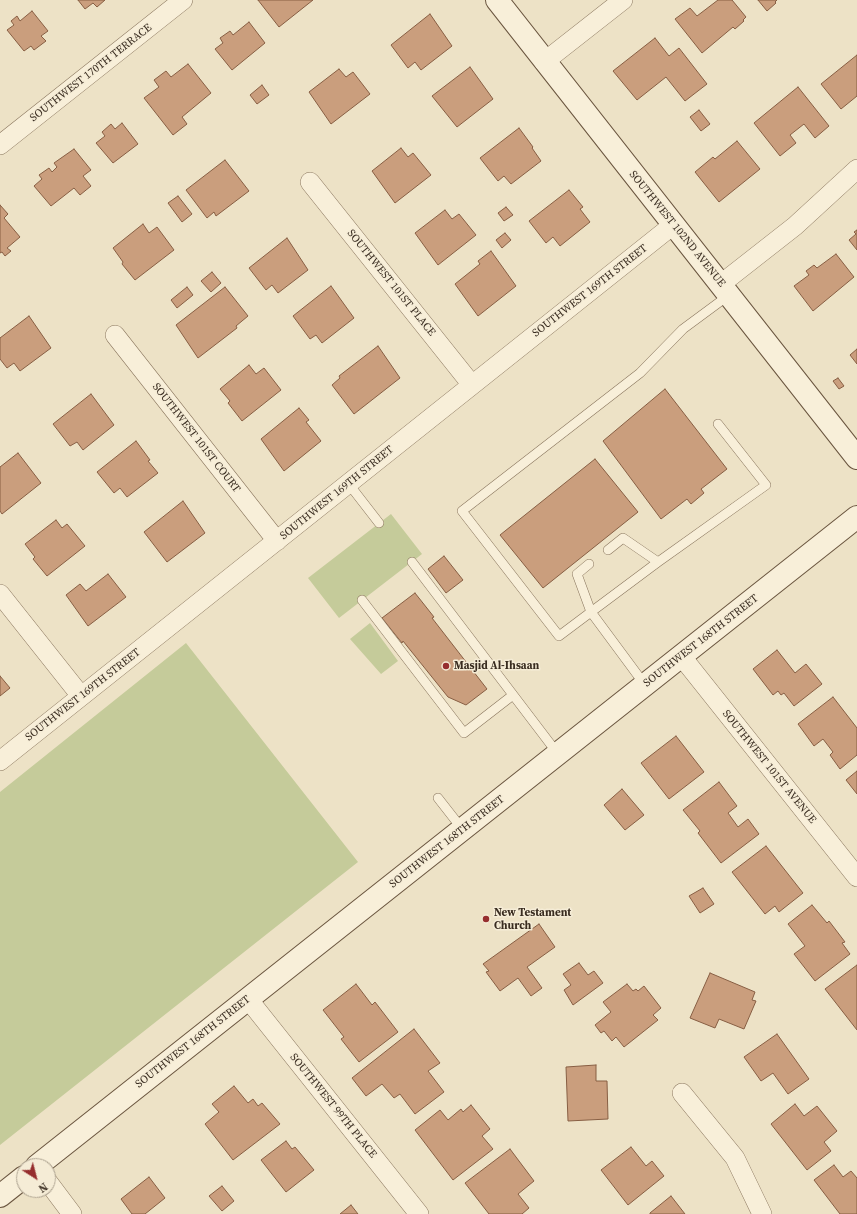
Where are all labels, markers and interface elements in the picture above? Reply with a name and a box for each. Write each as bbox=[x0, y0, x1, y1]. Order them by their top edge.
street label: SOUTHWEST 170TH TERRACE bbox=[27, 21, 155, 125]
street label: SOUTHWEST 102ND AVENUE bbox=[626, 168, 728, 290]
street label: SOUTHWEST 101ST PLACE bbox=[344, 227, 438, 339]
street label: SOUTHWEST 169TH STREET bbox=[530, 242, 650, 340]
street label: SOUTHWEST 101ST COURT bbox=[149, 381, 243, 495]
street label: SOUTHWEST 169TH STREET bbox=[278, 443, 396, 543]
street label: SOUTHWEST 168TH STREET bbox=[641, 592, 761, 690]
street label: SOUTHWEST 169TH STREET bbox=[23, 646, 143, 744]
place label: Masjid Al-Ihsaan bbox=[454, 659, 539, 673]
marker: Masjid Al-Ihsaan bbox=[441, 661, 451, 671]
street label: SOUTHWEST 101ST AVENUE bbox=[719, 708, 819, 826]
street label: SOUTHWEST 168TH STREET bbox=[387, 793, 507, 891]
place label: New Testament Church bbox=[494, 906, 571, 932]
marker: New Testament Church bbox=[481, 914, 491, 924]
street label: SOUTHWEST 168TH STREET bbox=[133, 993, 253, 1091]
street label: SOUTHWEST 99TH PLACE bbox=[287, 1051, 379, 1161]
north arrow bbox=[16, 1158, 56, 1198]
text: N bbox=[35, 1179, 50, 1196]

